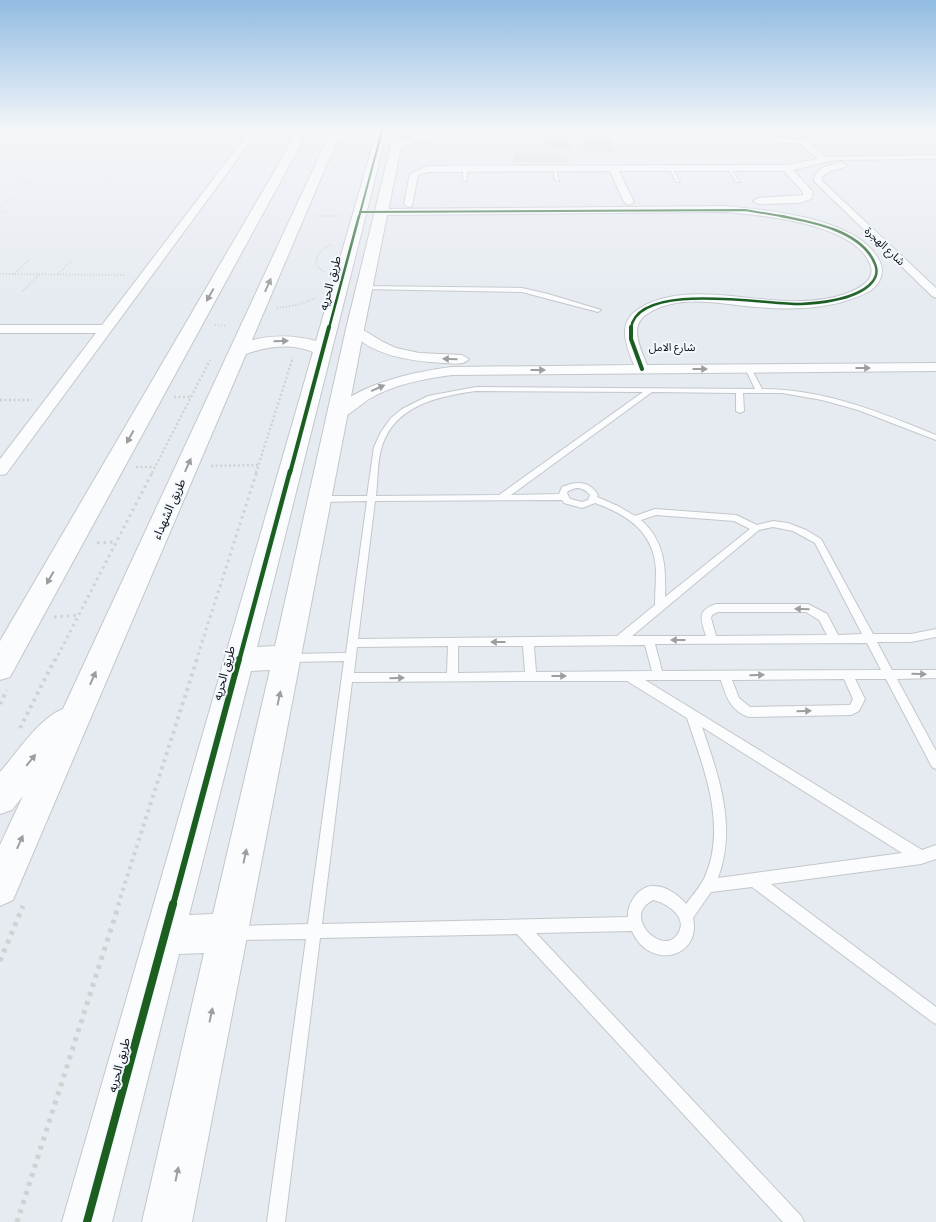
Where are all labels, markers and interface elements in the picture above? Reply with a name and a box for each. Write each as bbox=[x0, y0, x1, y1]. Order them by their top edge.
street label: شارع الهجرة bbox=[861, 224, 908, 269]
street label: طريق الحريه bbox=[316, 254, 345, 312]
one-way arrow bbox=[265, 278, 273, 292]
one-way arrow bbox=[206, 288, 214, 303]
one-way arrow bbox=[273, 336, 289, 344]
street label: شارع الامل bbox=[649, 341, 696, 355]
one-way arrow bbox=[442, 354, 458, 362]
one-way arrow bbox=[855, 364, 871, 372]
one-way arrow bbox=[693, 365, 709, 373]
one-way arrow bbox=[530, 366, 546, 374]
one-way arrow bbox=[371, 384, 385, 392]
one-way arrow bbox=[126, 429, 134, 444]
one-way arrow bbox=[184, 458, 192, 472]
street label: طريق الشهداء bbox=[149, 477, 190, 542]
one-way arrow bbox=[46, 572, 55, 585]
one-way arrow bbox=[793, 604, 809, 612]
one-way arrow bbox=[670, 636, 686, 644]
one-way arrow bbox=[490, 638, 506, 646]
street label: طريق الحريه bbox=[210, 644, 239, 702]
one-way arrow bbox=[749, 670, 765, 678]
one-way arrow bbox=[911, 670, 927, 678]
one-way arrow bbox=[90, 671, 98, 685]
one-way arrow bbox=[551, 672, 567, 680]
one-way arrow bbox=[389, 674, 405, 682]
one-way arrow bbox=[275, 690, 283, 705]
one-way arrow bbox=[796, 707, 812, 715]
one-way arrow bbox=[25, 754, 36, 767]
one-way arrow bbox=[16, 835, 24, 849]
one-way arrow bbox=[241, 848, 249, 864]
one-way arrow bbox=[207, 1007, 215, 1023]
street label: طريق الحريه bbox=[105, 1036, 134, 1094]
one-way arrow bbox=[173, 1166, 181, 1182]

